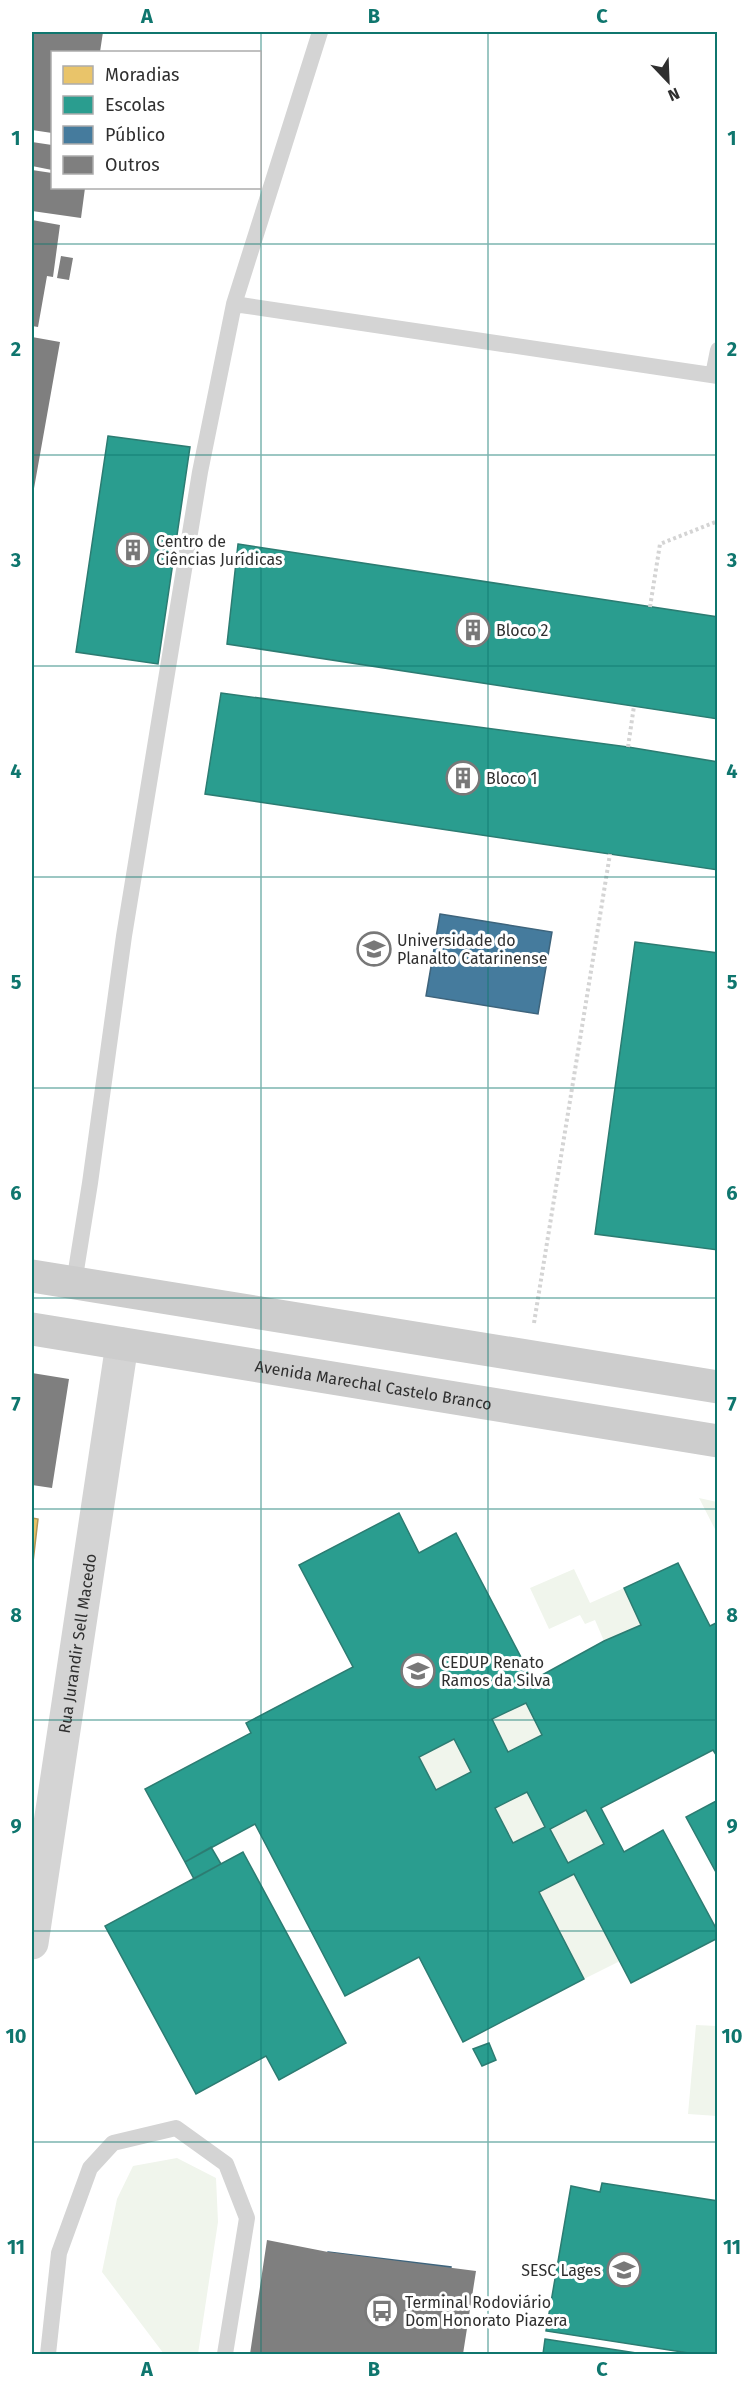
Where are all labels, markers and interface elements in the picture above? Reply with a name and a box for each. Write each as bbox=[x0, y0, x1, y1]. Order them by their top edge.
text: A bbox=[140, 4, 154, 28]
text: B bbox=[368, 4, 380, 28]
text: C bbox=[596, 4, 608, 28]
legend bbox=[51, 51, 261, 189]
north arrow bbox=[638, 51, 698, 111]
text: Moradias bbox=[105, 64, 179, 86]
text: N bbox=[665, 84, 682, 105]
text: Escolas bbox=[105, 94, 165, 116]
text: Público bbox=[105, 124, 165, 146]
text: 1 bbox=[11, 126, 21, 150]
text: 1 bbox=[727, 126, 737, 150]
text: Outros bbox=[105, 154, 160, 176]
text: 2 bbox=[11, 337, 21, 361]
text: 2 bbox=[727, 337, 737, 361]
building icon: Centro de Ciências Jurídicas bbox=[115, 532, 151, 568]
place label: Centro de Ciências Jurídicas bbox=[156, 532, 282, 569]
text: 3 bbox=[10, 548, 21, 572]
text: 3 bbox=[726, 548, 737, 572]
building icon: Bloco 2 bbox=[455, 612, 491, 648]
place label: Bloco 2 bbox=[496, 621, 549, 640]
text: 4 bbox=[10, 759, 22, 783]
text: 4 bbox=[726, 759, 738, 783]
building icon: Bloco 1 bbox=[445, 760, 481, 796]
place label: Bloco 1 bbox=[486, 769, 538, 788]
school or university icon: Universidade do Planalto Catarinense bbox=[356, 931, 392, 967]
place label: Universidade do Planalto Catarinense bbox=[397, 931, 547, 968]
text: 5 bbox=[11, 970, 22, 994]
text: 5 bbox=[727, 970, 738, 994]
text: 6 bbox=[10, 1181, 22, 1205]
text: 6 bbox=[726, 1181, 738, 1205]
street label: Avenida Marechal Castelo Branco bbox=[254, 1357, 493, 1414]
text: 7 bbox=[11, 1392, 21, 1416]
text: 7 bbox=[727, 1392, 737, 1416]
street label: Rua Jurandir Sell Macedo bbox=[55, 1552, 100, 1735]
text: 8 bbox=[10, 1603, 22, 1627]
text: 8 bbox=[726, 1603, 738, 1627]
school or university icon: CEDUP Renato Ramos da Silva bbox=[400, 1653, 436, 1689]
place label: CEDUP Renato Ramos da Silva bbox=[441, 1653, 551, 1690]
text: 9 bbox=[10, 1814, 22, 1838]
text: 9 bbox=[726, 1814, 738, 1838]
text: 10 bbox=[6, 2024, 26, 2048]
text: 10 bbox=[722, 2024, 742, 2048]
text: 11 bbox=[7, 2235, 25, 2259]
text: 11 bbox=[723, 2235, 741, 2259]
school or university icon: SESC Lages bbox=[606, 2252, 642, 2288]
place label: SESC Lages bbox=[521, 2261, 601, 2280]
bus stop icon: Terminal Rodoviário Dom Honorato Piazera bbox=[364, 2293, 400, 2329]
place label: Terminal Rodoviário Dom Honorato Piazera bbox=[405, 2293, 567, 2330]
text: A bbox=[140, 2357, 154, 2381]
text: B bbox=[368, 2357, 380, 2381]
text: C bbox=[596, 2357, 608, 2381]

